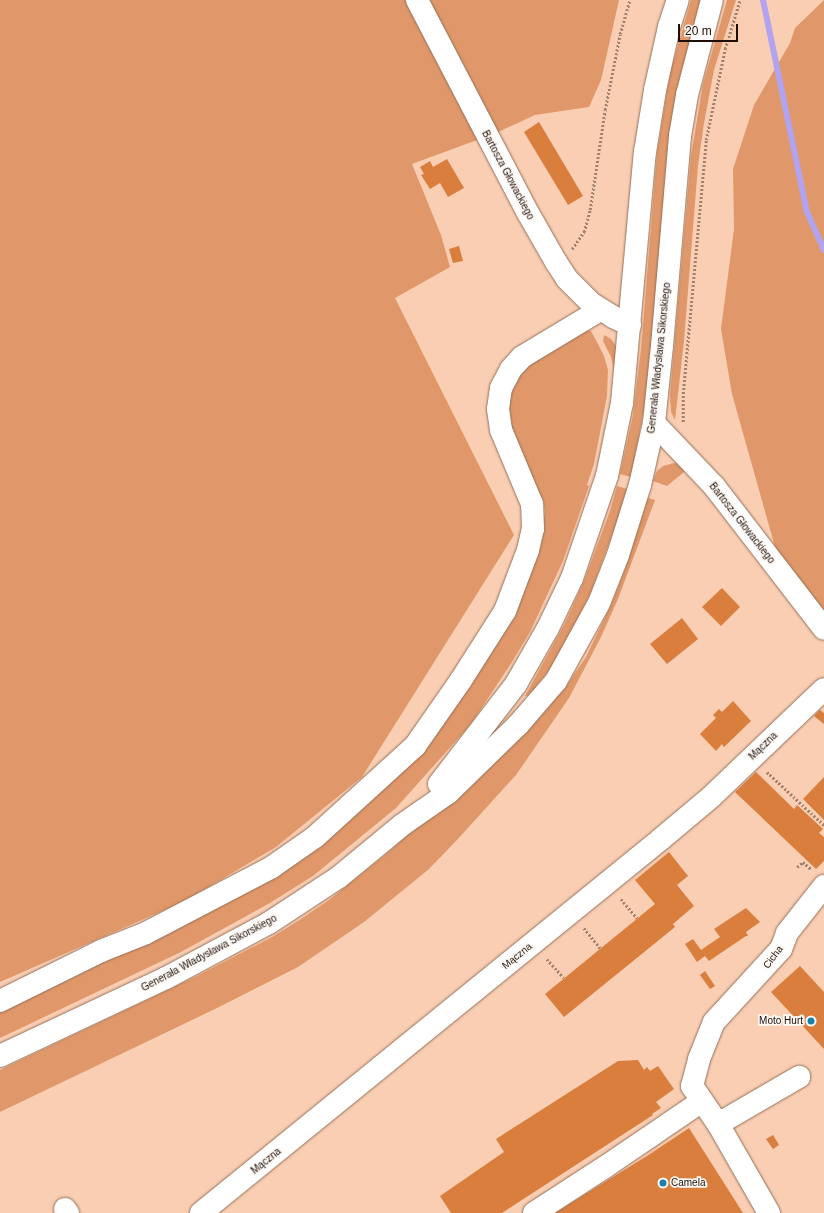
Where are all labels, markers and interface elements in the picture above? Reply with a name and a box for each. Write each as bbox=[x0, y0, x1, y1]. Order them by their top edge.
scale bar bbox=[680, 16, 740, 42]
text: 20 m bbox=[685, 24, 712, 38]
street label: Bartosza Głowackiego bbox=[479, 128, 537, 222]
street label: Generała Władysława Sikorskiego bbox=[645, 282, 673, 434]
street label: Bartosza Głowackiego bbox=[707, 480, 777, 566]
street label: Mączna bbox=[746, 730, 780, 762]
street label: Generała Władysława Sikorskiego bbox=[139, 912, 279, 994]
street label: Mączna bbox=[500, 940, 534, 972]
street label: Cicha bbox=[761, 943, 785, 971]
place label: Moto Hurt bbox=[759, 1015, 803, 1027]
marker: Moto Hurt bbox=[806, 1016, 816, 1026]
street label: Mączna bbox=[249, 1145, 283, 1177]
place label: Camela bbox=[671, 1177, 705, 1189]
marker: Camela bbox=[658, 1178, 668, 1188]

